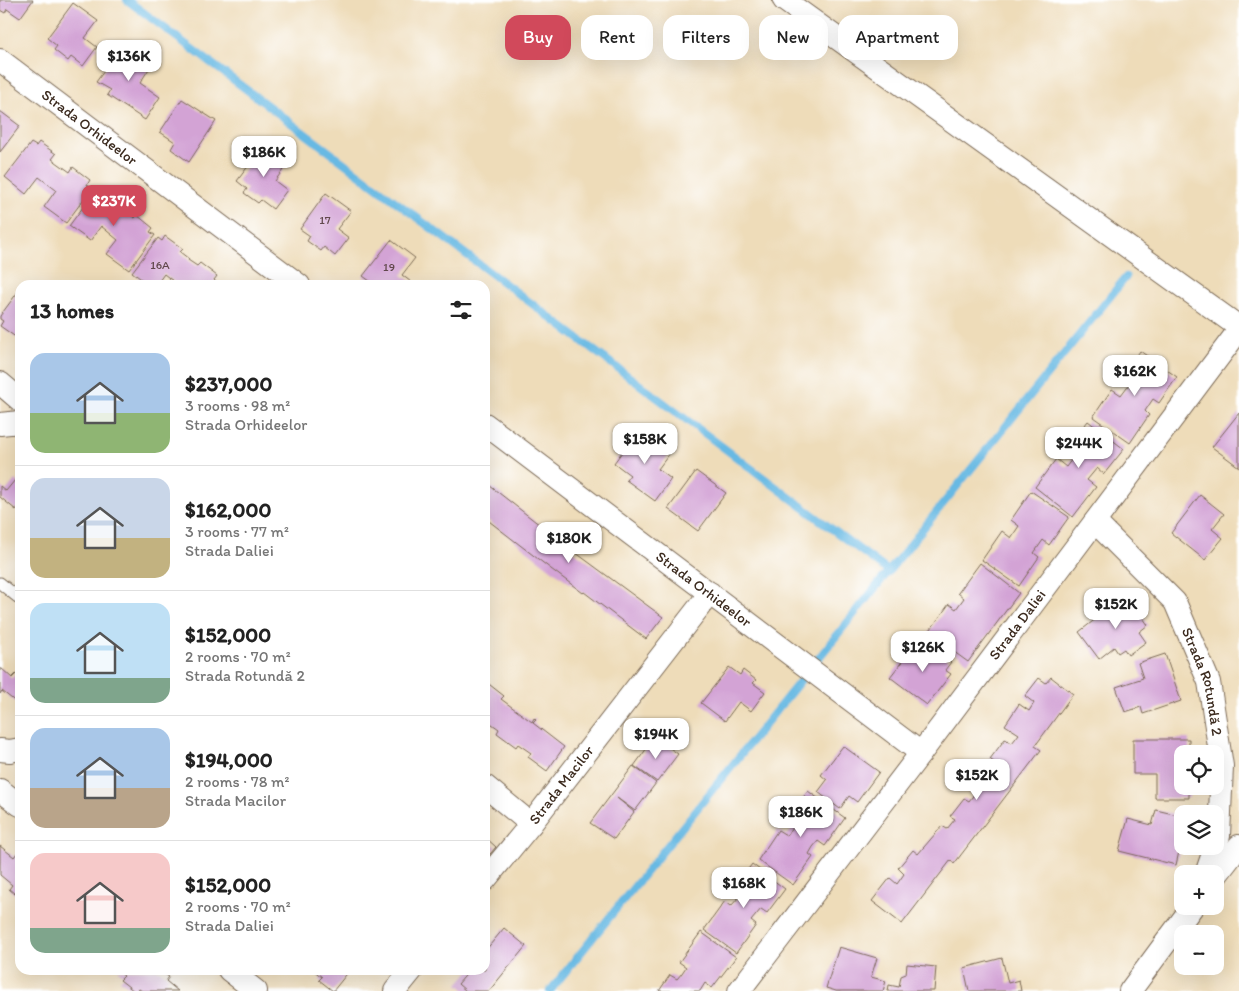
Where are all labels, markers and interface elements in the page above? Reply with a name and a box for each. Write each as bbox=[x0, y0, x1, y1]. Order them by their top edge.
chip: Buy bbox=[505, 15, 571, 60]
chip: Rent bbox=[581, 15, 653, 60]
chip: Filters bbox=[663, 15, 749, 60]
chip: New bbox=[759, 15, 828, 60]
chip: Apartment bbox=[838, 15, 958, 60]
pin: $136K bbox=[94, 39, 164, 82]
text: $136K bbox=[108, 46, 150, 65]
street label: Strada Orhideelor bbox=[38, 86, 141, 169]
pin: $186K bbox=[229, 136, 299, 178]
text: $186K bbox=[243, 142, 286, 161]
pin: $237K bbox=[79, 184, 149, 227]
text: $237K bbox=[92, 191, 136, 210]
house number: 17 bbox=[319, 213, 331, 227]
house number: 16A bbox=[150, 258, 170, 272]
house number: 19 bbox=[383, 260, 395, 274]
icon: filters bbox=[447, 296, 475, 324]
text: 13 homes bbox=[30, 298, 114, 323]
pin: $162K bbox=[1100, 354, 1170, 397]
text: $162K bbox=[1114, 361, 1156, 380]
text: $237,000 bbox=[185, 371, 272, 396]
icon: home bbox=[70, 373, 130, 433]
text: 3 rooms · 98 m² bbox=[185, 396, 290, 415]
text: Strada Orhideelor bbox=[185, 415, 307, 434]
pin: $158K bbox=[610, 422, 680, 465]
pin: $244K bbox=[1044, 426, 1114, 469]
text: $158K bbox=[624, 429, 666, 448]
text: $244K bbox=[1056, 433, 1102, 452]
text: $162,000 bbox=[185, 497, 271, 522]
icon: home bbox=[70, 498, 130, 558]
text: 3 rooms · 77 m² bbox=[185, 522, 289, 541]
pin: $180K bbox=[534, 522, 604, 564]
text: $180K bbox=[547, 528, 591, 547]
text: Strada Daliei bbox=[185, 541, 274, 560]
street label: Strada Orhideelor bbox=[652, 547, 755, 631]
street label: Strada Daliei bbox=[985, 586, 1050, 663]
pin: $152K bbox=[1081, 588, 1151, 630]
text: $152K bbox=[1095, 594, 1137, 613]
text: $152,000 bbox=[185, 622, 271, 647]
icon: home bbox=[70, 623, 130, 683]
street label: Strada Rotundă 2 bbox=[1178, 625, 1226, 737]
pin: $126K bbox=[888, 630, 958, 673]
text: $126K bbox=[902, 637, 944, 656]
text: 2 rooms · 70 m² bbox=[185, 647, 291, 666]
text: Strada Rotundă 2 bbox=[185, 666, 305, 685]
pin: $194K bbox=[621, 718, 691, 760]
text: $194K bbox=[634, 724, 678, 743]
street label: Strada Macilor bbox=[525, 742, 598, 828]
map controls bbox=[1174, 745, 1224, 975]
button: locate bbox=[1174, 745, 1224, 795]
text: $194,000 bbox=[185, 747, 273, 772]
icon: home bbox=[70, 748, 130, 808]
pin: $152K bbox=[942, 758, 1012, 801]
text: $152K bbox=[956, 765, 998, 784]
text: 2 rooms · 78 m² bbox=[185, 772, 290, 791]
text: Strada Macilor bbox=[185, 791, 286, 810]
pin: $186K bbox=[766, 796, 836, 838]
text: $186K bbox=[780, 802, 823, 821]
button: layers bbox=[1174, 805, 1224, 855]
button: + bbox=[1174, 865, 1224, 915]
pin: $168K bbox=[709, 866, 779, 909]
text: $152,000 bbox=[185, 872, 271, 897]
icon: home bbox=[70, 873, 130, 933]
text: $168K bbox=[723, 873, 766, 892]
text: 2 rooms · 70 m² bbox=[185, 897, 291, 916]
text: Strada Daliei bbox=[185, 916, 274, 935]
button: − bbox=[1174, 925, 1224, 975]

